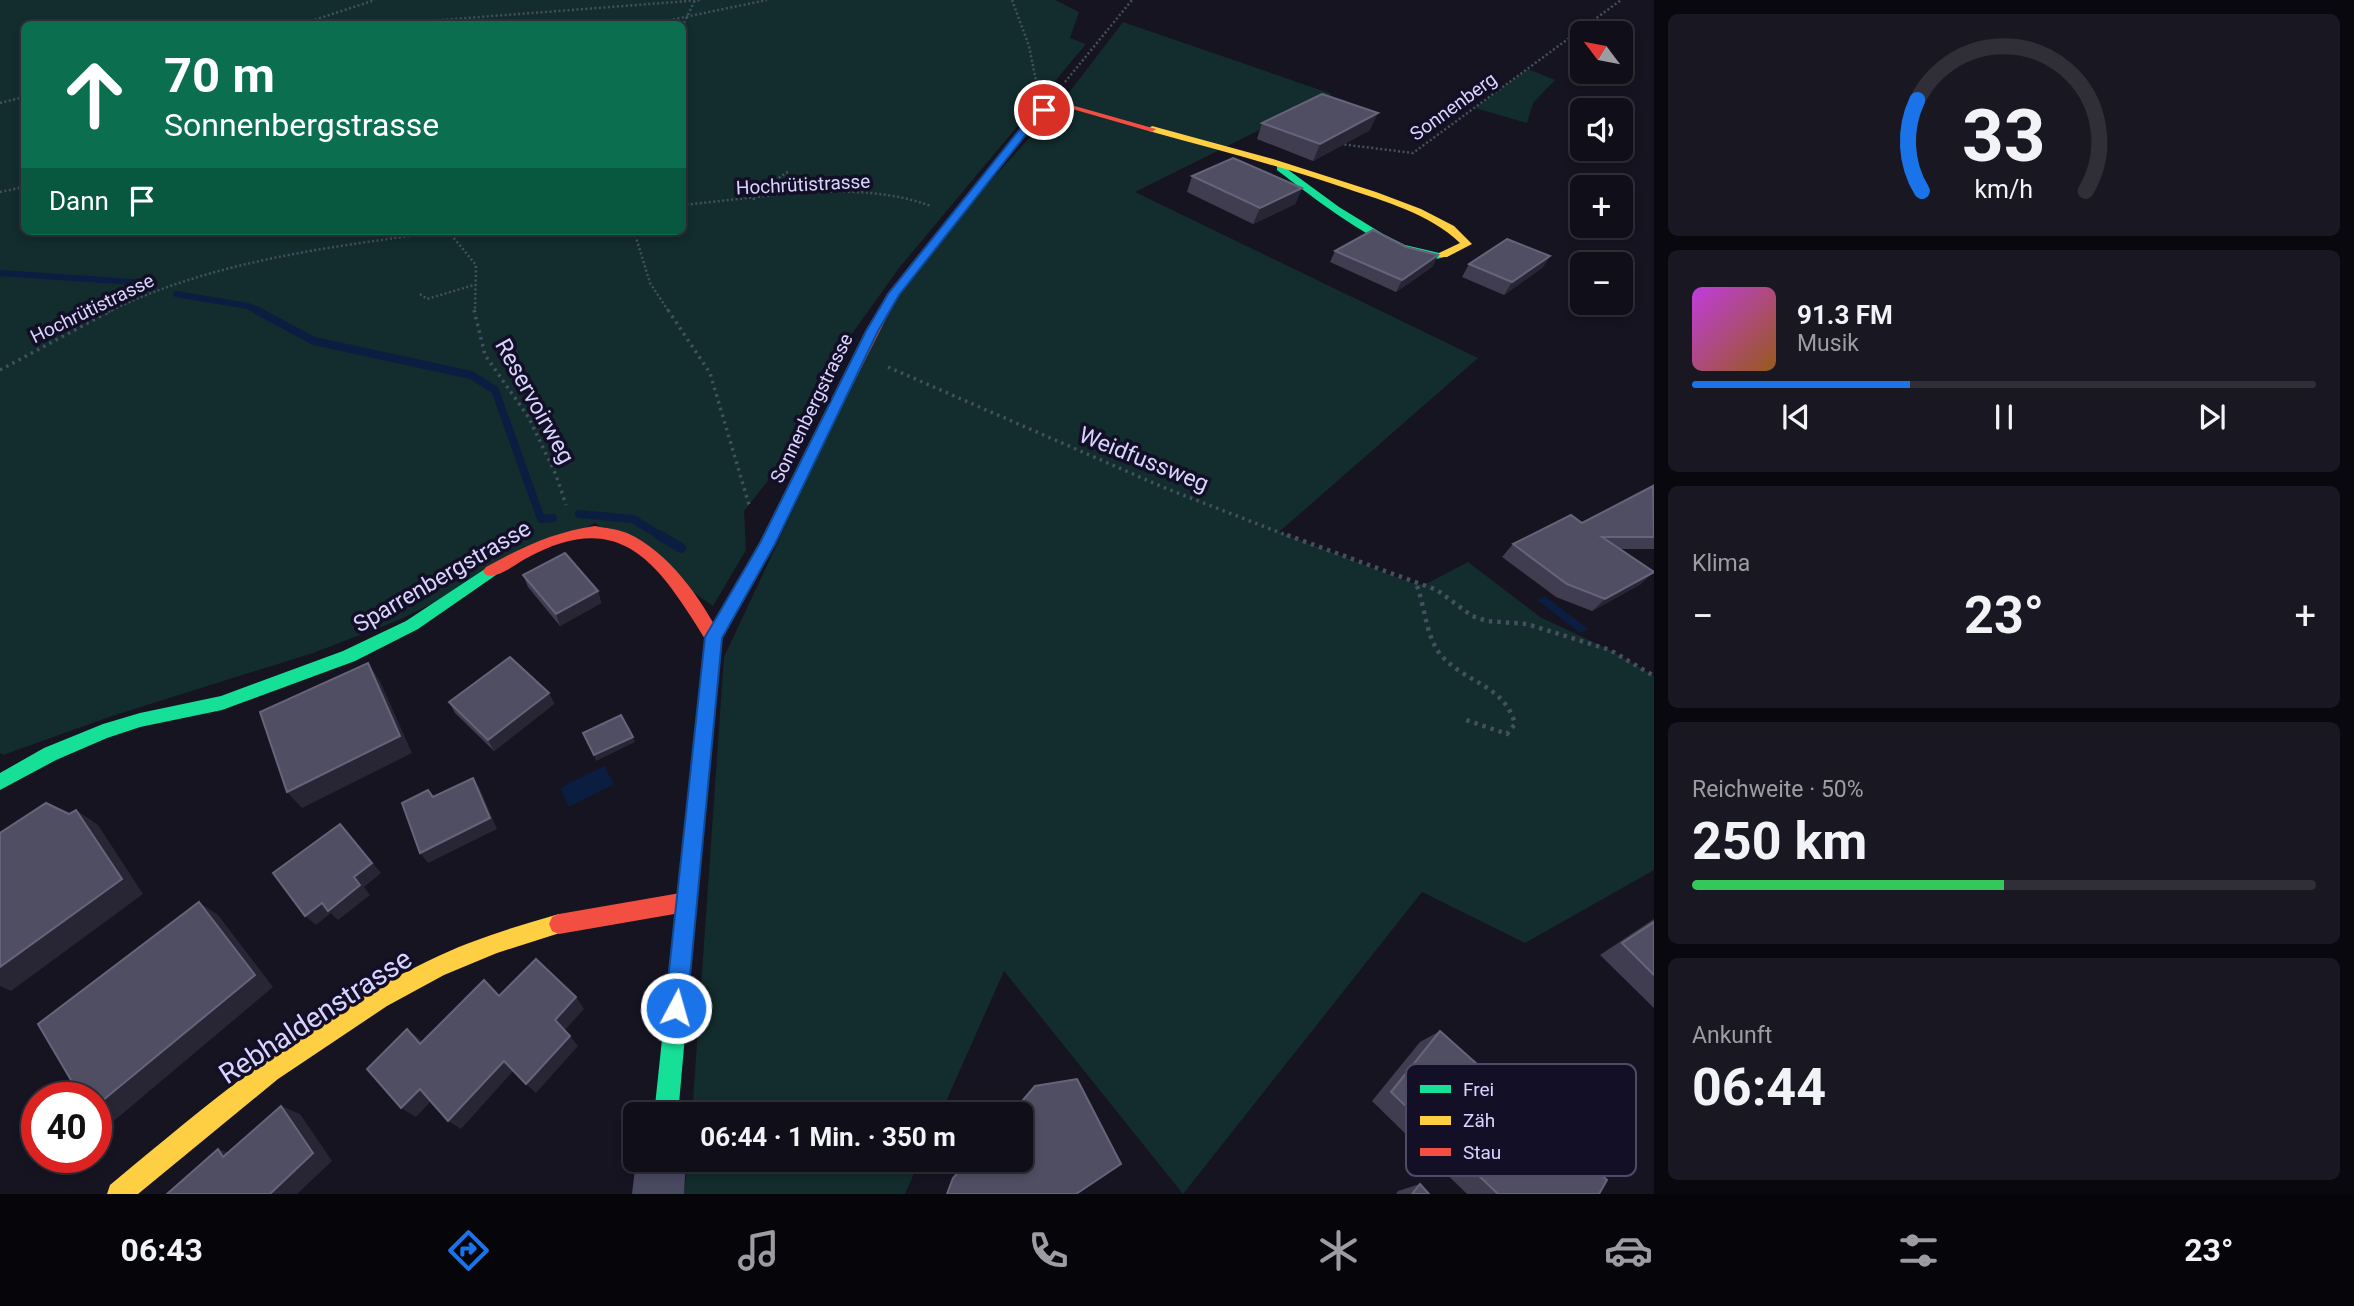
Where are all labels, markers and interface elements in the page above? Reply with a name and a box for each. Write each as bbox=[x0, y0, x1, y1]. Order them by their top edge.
north arrow bbox=[1570, 21, 1633, 84]
map controls bbox=[1570, 21, 1633, 315]
text: 70 m bbox=[164, 47, 275, 104]
icon: ahead bbox=[49, 49, 140, 140]
street label: Sonnenberg bbox=[1406, 67, 1501, 145]
pin bbox=[1014, 80, 1074, 140]
icon: arrive bbox=[1025, 91, 1063, 129]
text: 33 bbox=[1962, 93, 2046, 179]
button: sound bbox=[1570, 98, 1633, 161]
text: Sonnenbergstrasse bbox=[164, 106, 439, 144]
street label: Hochrütistrasse bbox=[735, 169, 871, 200]
button: + bbox=[1570, 175, 1633, 238]
text: km/h bbox=[1975, 175, 2033, 204]
icon: arrive bbox=[123, 182, 161, 220]
text: Dann bbox=[49, 186, 109, 216]
button: − bbox=[1570, 252, 1633, 315]
street label: Hochrütistrasse bbox=[27, 269, 158, 348]
text: 91.3 FM bbox=[1797, 300, 1893, 330]
street label: Sonnenbergstrasse bbox=[765, 330, 858, 487]
text: Musik bbox=[1797, 330, 1859, 357]
street label: Reservoirweg bbox=[489, 334, 580, 468]
icon: previous bbox=[1777, 398, 1815, 436]
icon: pause bbox=[1985, 398, 2023, 436]
icon: next bbox=[2193, 398, 2231, 436]
street label: Weidfussweg bbox=[1075, 421, 1213, 498]
street label: Sparrenbergstrasse bbox=[349, 515, 536, 638]
text: Klima bbox=[1692, 550, 1750, 577]
text: 23° bbox=[1964, 585, 2044, 646]
text: − bbox=[1692, 594, 1714, 638]
text: + bbox=[2294, 594, 2316, 638]
text: Reichweite · 50% bbox=[1692, 776, 1864, 803]
text: 250 km bbox=[1692, 811, 1867, 872]
street label: Rebhaldenstrasse bbox=[213, 942, 418, 1091]
position arrow bbox=[639, 971, 713, 1045]
text: Ankunft bbox=[1692, 1022, 1772, 1049]
text: 06:44 bbox=[1692, 1057, 1826, 1118]
legend bbox=[1406, 1064, 1636, 1176]
text: Frei bbox=[1463, 1078, 1494, 1101]
speed limit sign: 40 bbox=[21, 1082, 112, 1173]
text: Zäh bbox=[1463, 1109, 1495, 1132]
text: 06:44 · 1 Min. · 350 m bbox=[700, 1122, 956, 1152]
text: Stau bbox=[1463, 1141, 1501, 1164]
icon: directions bbox=[444, 1226, 493, 1275]
icon: music bbox=[734, 1226, 783, 1275]
icon: phone bbox=[1024, 1226, 1073, 1275]
icon: climate bbox=[1314, 1226, 1363, 1275]
icon: car bbox=[1604, 1226, 1653, 1275]
icon: filters bbox=[1894, 1226, 1943, 1275]
text: 06:43 bbox=[121, 1231, 203, 1269]
text: 23° bbox=[2184, 1231, 2233, 1269]

